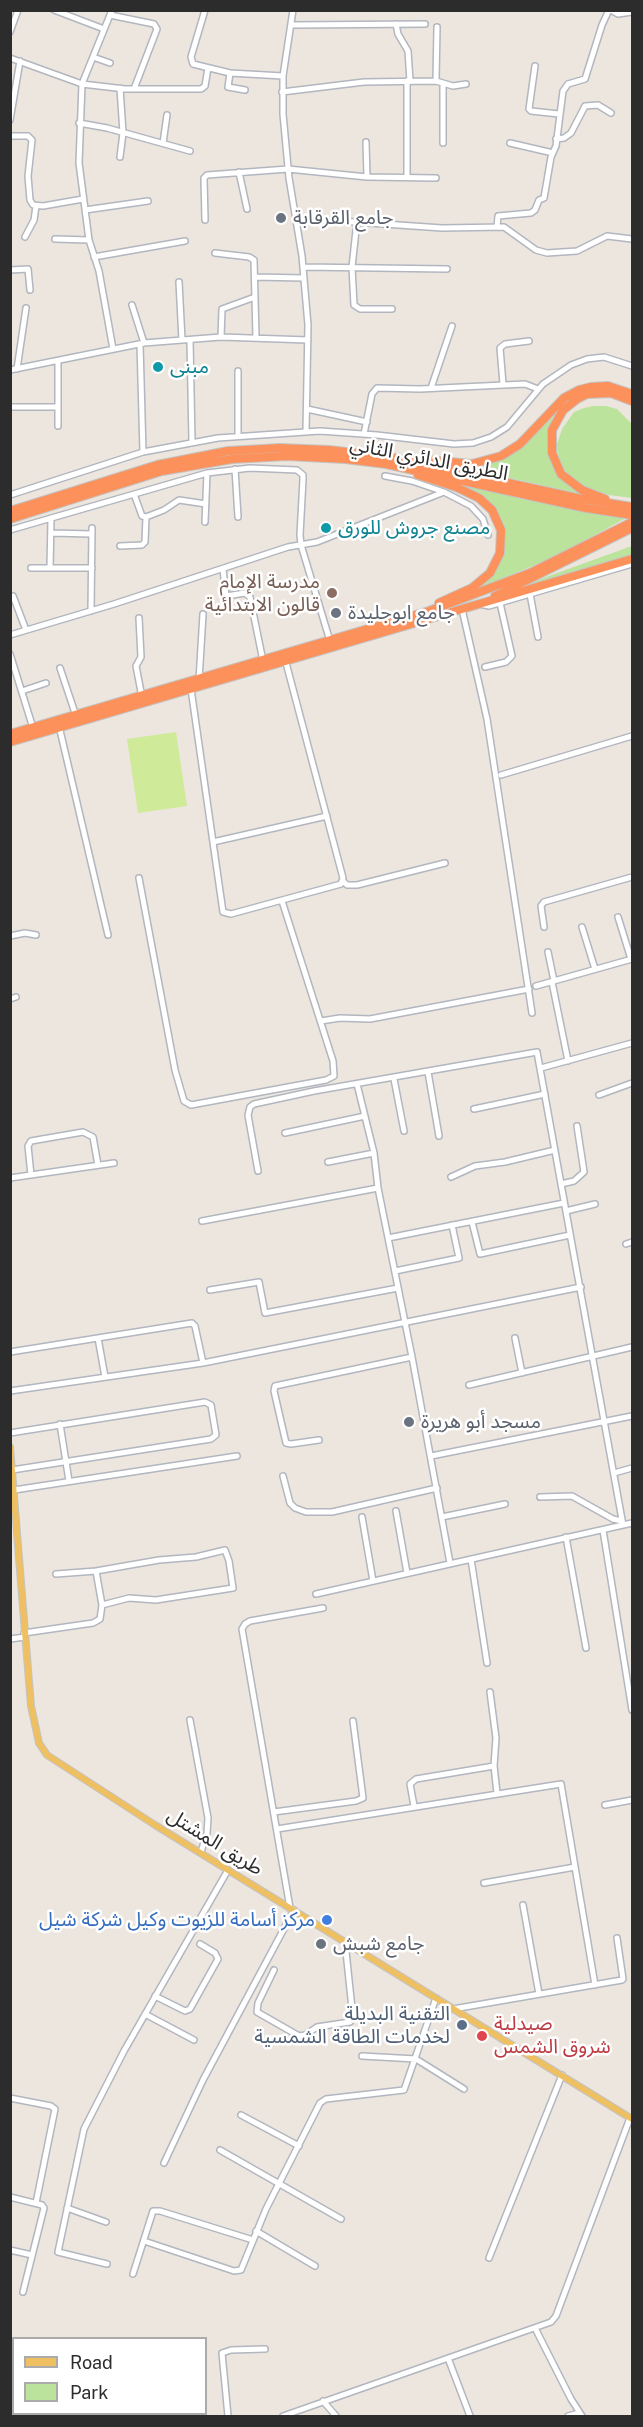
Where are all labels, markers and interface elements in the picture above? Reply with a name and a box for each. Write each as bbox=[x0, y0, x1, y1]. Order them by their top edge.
place label: جامع القرقابة bbox=[293, 206, 394, 230]
marker: جامع القرقابة bbox=[274, 211, 288, 225]
place label: مبنى bbox=[170, 355, 209, 379]
marker: مبنى bbox=[151, 360, 165, 374]
street label: الطريق الدائري الثاني bbox=[348, 432, 510, 486]
place label: مصنع جروش للورق bbox=[338, 516, 490, 540]
marker: مصنع جروش للورق bbox=[319, 521, 333, 535]
place label: مدرسة الإمام قالون الابتدائية bbox=[205, 570, 320, 617]
marker: مدرسة الإمام قالون الابتدائية bbox=[325, 586, 339, 600]
place label: جامع ابوجليدة bbox=[348, 601, 455, 625]
marker: جامع ابوجليدة bbox=[329, 606, 343, 620]
place label: مسجد أبو هريرة bbox=[421, 1410, 541, 1434]
marker: مسجد أبو هريرة bbox=[402, 1415, 416, 1429]
street label: طريق المشتل bbox=[163, 1803, 267, 1881]
place label: مركز أسامة للزيوت وكيل شركة شيل bbox=[39, 1908, 315, 1932]
marker: مركز أسامة للزيوت وكيل شركة شيل bbox=[320, 1913, 334, 1927]
place label: جامع شبش bbox=[333, 1932, 424, 1956]
marker: جامع شبش bbox=[314, 1937, 328, 1951]
place label: التقنية البديلة لخدمات الطاقة الشمسية bbox=[254, 2002, 450, 2049]
place label: صيدلية شروق الشمس bbox=[494, 2012, 611, 2059]
marker: التقنية البديلة لخدمات الطاقة الشمسية bbox=[455, 2018, 469, 2032]
marker: صيدلية شروق الشمس bbox=[475, 2029, 489, 2043]
legend bbox=[12, 2337, 207, 2415]
text: Road bbox=[70, 2352, 113, 2373]
text: Park bbox=[70, 2382, 108, 2403]

